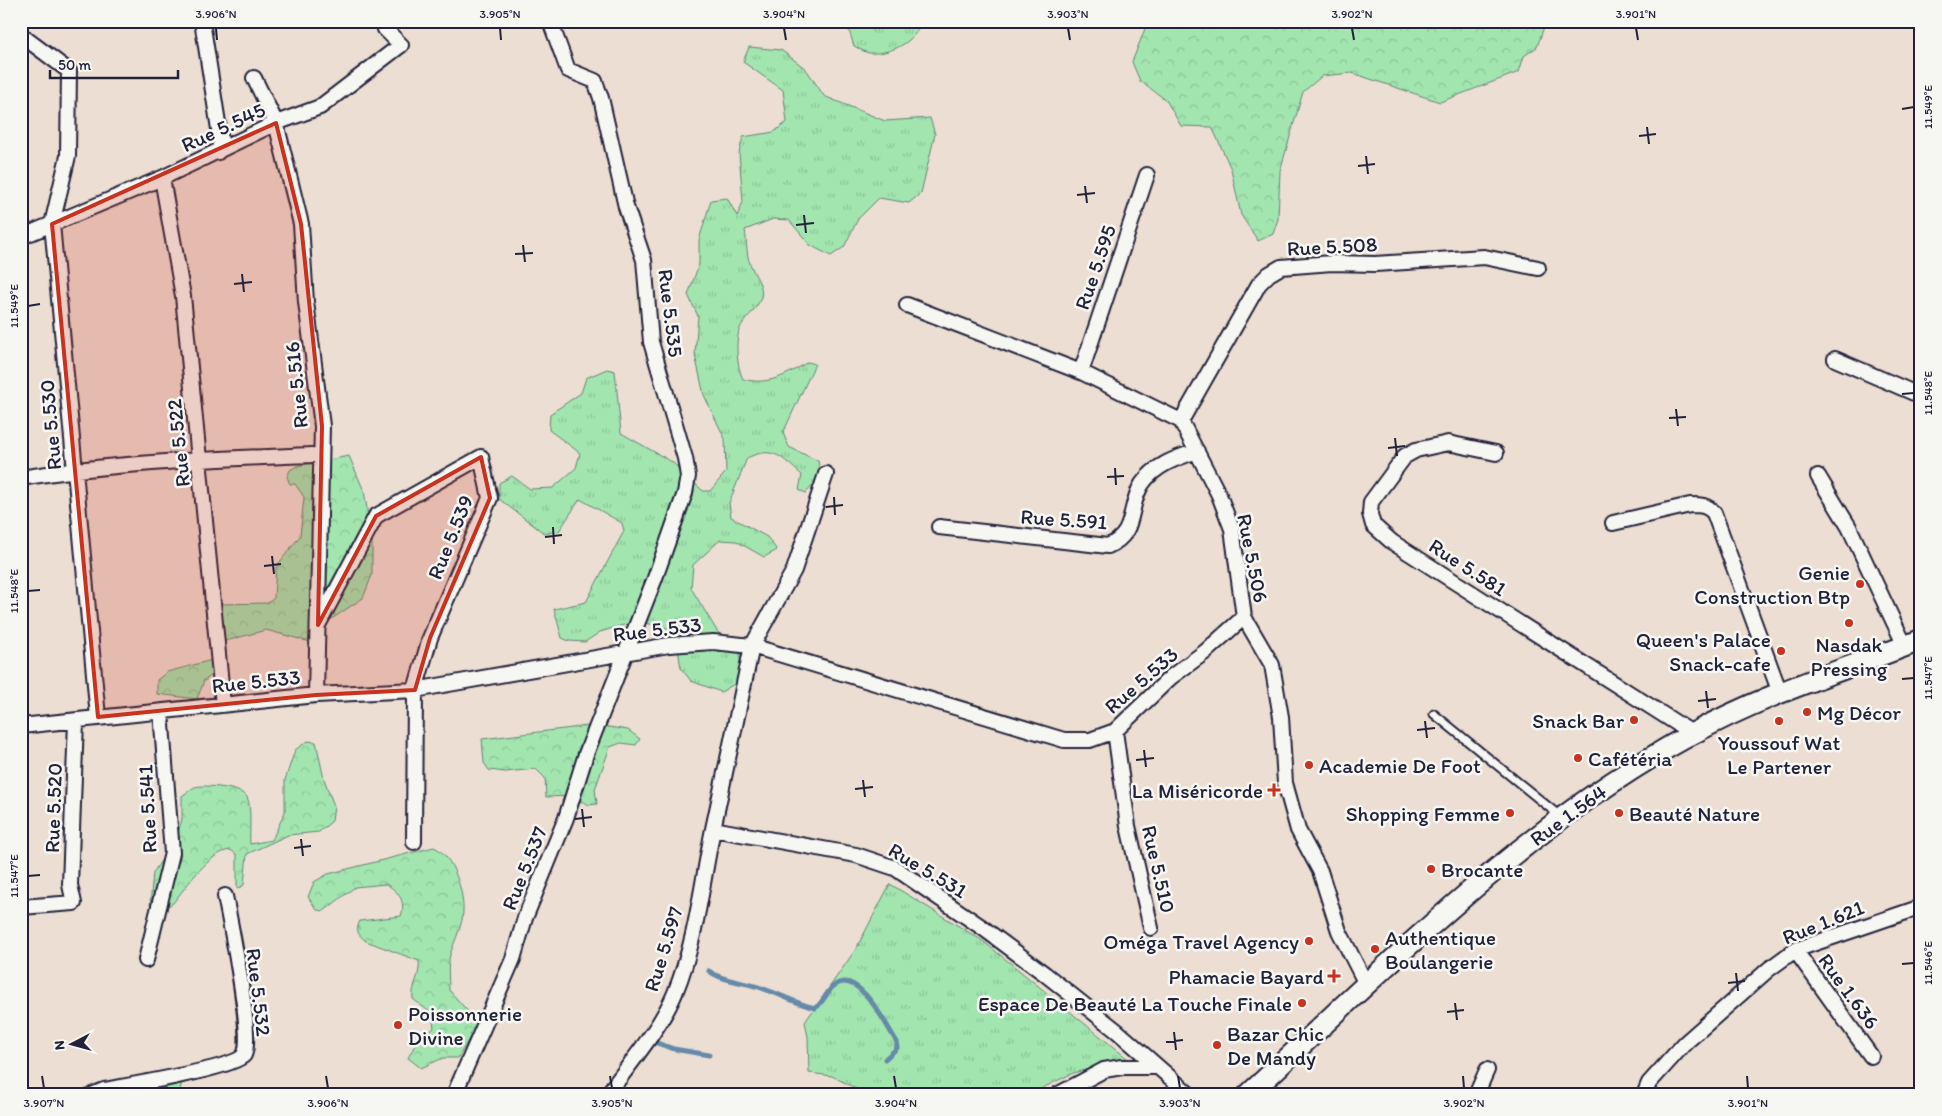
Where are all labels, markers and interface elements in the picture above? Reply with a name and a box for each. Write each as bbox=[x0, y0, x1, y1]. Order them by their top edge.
text: 3.906°N bbox=[195, 7, 237, 21]
text: 3.905°N bbox=[479, 7, 521, 21]
text: 3.904°N bbox=[763, 7, 805, 21]
text: 3.903°N bbox=[1047, 7, 1089, 21]
text: 3.902°N bbox=[1331, 7, 1373, 21]
text: 3.901°N bbox=[1616, 7, 1656, 21]
scale bar bbox=[50, 48, 178, 80]
text: 50 m bbox=[58, 56, 91, 74]
text: 11.549°E bbox=[1921, 85, 1935, 129]
street label: Rue 5.545 bbox=[177, 97, 269, 157]
street label: Rue 5.595 bbox=[1069, 221, 1121, 313]
street label: Rue 5.508 bbox=[1286, 231, 1378, 261]
street label: Rue 5.535 bbox=[653, 267, 689, 359]
text: 11.549°E bbox=[7, 284, 21, 328]
street label: Rue 5.516 bbox=[279, 340, 313, 430]
text: 11.548°E bbox=[1921, 370, 1935, 415]
street label: Rue 5.530 bbox=[34, 379, 66, 471]
street label: Rue 5.522 bbox=[161, 398, 195, 488]
street label: Rue 5.539 bbox=[422, 491, 478, 583]
street label: Rue 5.591 bbox=[1020, 503, 1108, 535]
street label: Rue 5.506 bbox=[1232, 511, 1274, 605]
street label: Rue 5.581 bbox=[1425, 533, 1512, 601]
place label: Genie Construction Btp bbox=[1694, 560, 1850, 609]
text: 11.548°E bbox=[7, 568, 21, 613]
marker: Genie Construction Btp bbox=[1854, 578, 1866, 590]
street label: Rue 5.533 bbox=[611, 611, 703, 647]
marker: Nasdak Pressing bbox=[1843, 617, 1855, 629]
place label: Queen's Palace Snack-cafe bbox=[1636, 627, 1771, 676]
place label: Nasdak Pressing bbox=[1810, 632, 1888, 681]
street label: Rue 5.533 bbox=[1099, 641, 1183, 719]
marker: Queen's Palace Snack-cafe bbox=[1775, 645, 1787, 657]
text: 11.547°E bbox=[1921, 656, 1935, 700]
street label: Rue 5.533 bbox=[210, 664, 302, 698]
place label: Mg Décor bbox=[1817, 700, 1902, 725]
marker: Mg Décor bbox=[1801, 706, 1813, 718]
place label: Snack Bar bbox=[1532, 708, 1625, 733]
marker: Snack Bar bbox=[1628, 714, 1640, 726]
marker: Youssouf Wat Le Partener bbox=[1773, 715, 1785, 727]
place label: Youssouf Wat Le Partener bbox=[1718, 730, 1840, 779]
place label: Cafétéria bbox=[1588, 746, 1672, 771]
marker: Cafétéria bbox=[1572, 752, 1584, 764]
place label: Academie De Foot bbox=[1319, 753, 1481, 778]
marker: Academie De Foot bbox=[1303, 759, 1315, 771]
street label: Rue 5.520 bbox=[39, 762, 67, 854]
street label: Rue 5.541 bbox=[132, 764, 162, 854]
place label: La Miséricorde bbox=[1132, 778, 1263, 803]
street label: Rue 1.564 bbox=[1525, 779, 1612, 851]
marker: La Miséricorde bbox=[1267, 783, 1281, 797]
place label: Shopping Femme bbox=[1346, 801, 1500, 826]
place label: Beauté Nature bbox=[1629, 801, 1760, 826]
marker: Shopping Femme bbox=[1504, 807, 1516, 819]
marker: Beauté Nature bbox=[1613, 807, 1625, 819]
street label: Rue 5.537 bbox=[496, 822, 552, 914]
street label: Rue 5.510 bbox=[1137, 823, 1181, 915]
street label: Rue 5.531 bbox=[884, 837, 972, 903]
text: 11.547°E bbox=[7, 854, 21, 898]
place label: Brocante bbox=[1441, 857, 1523, 882]
marker: Brocante bbox=[1425, 863, 1437, 875]
street label: Rue 1.621 bbox=[1779, 894, 1868, 950]
street label: Rue 5.597 bbox=[638, 903, 688, 995]
place label: Authentique Boulangerie bbox=[1385, 925, 1496, 974]
place label: Oméga Travel Agency bbox=[1103, 929, 1299, 954]
marker: Oméga Travel Agency bbox=[1303, 935, 1315, 947]
text: 11.546°E bbox=[1921, 941, 1935, 985]
marker: Authentique Boulangerie bbox=[1369, 943, 1381, 955]
street label: Rue 5.532 bbox=[241, 946, 277, 1038]
street label: Rue 1.636 bbox=[1813, 948, 1885, 1034]
place label: Phamacie Bayard bbox=[1169, 964, 1325, 989]
marker: Phamacie Bayard bbox=[1328, 970, 1340, 982]
place label: Espace De Beauté La Touche Finale bbox=[978, 991, 1292, 1016]
marker: Espace De Beauté La Touche Finale bbox=[1296, 997, 1308, 1009]
place label: Poissonnerie Divine bbox=[408, 1001, 522, 1050]
north arrow bbox=[48, 1018, 98, 1068]
marker: Poissonnerie Divine bbox=[392, 1019, 404, 1031]
place label: Bazar Chic De Mandy bbox=[1227, 1021, 1324, 1070]
marker: Bazar Chic De Mandy bbox=[1211, 1039, 1223, 1051]
text: N bbox=[51, 1040, 69, 1051]
text: 3.907°N bbox=[24, 1096, 64, 1110]
text: 3.906°N bbox=[307, 1096, 349, 1110]
text: 3.905°N bbox=[591, 1096, 633, 1110]
text: 3.904°N bbox=[875, 1096, 917, 1110]
text: 3.903°N bbox=[1159, 1096, 1201, 1110]
text: 3.902°N bbox=[1443, 1096, 1485, 1110]
text: 3.901°N bbox=[1728, 1096, 1768, 1110]

